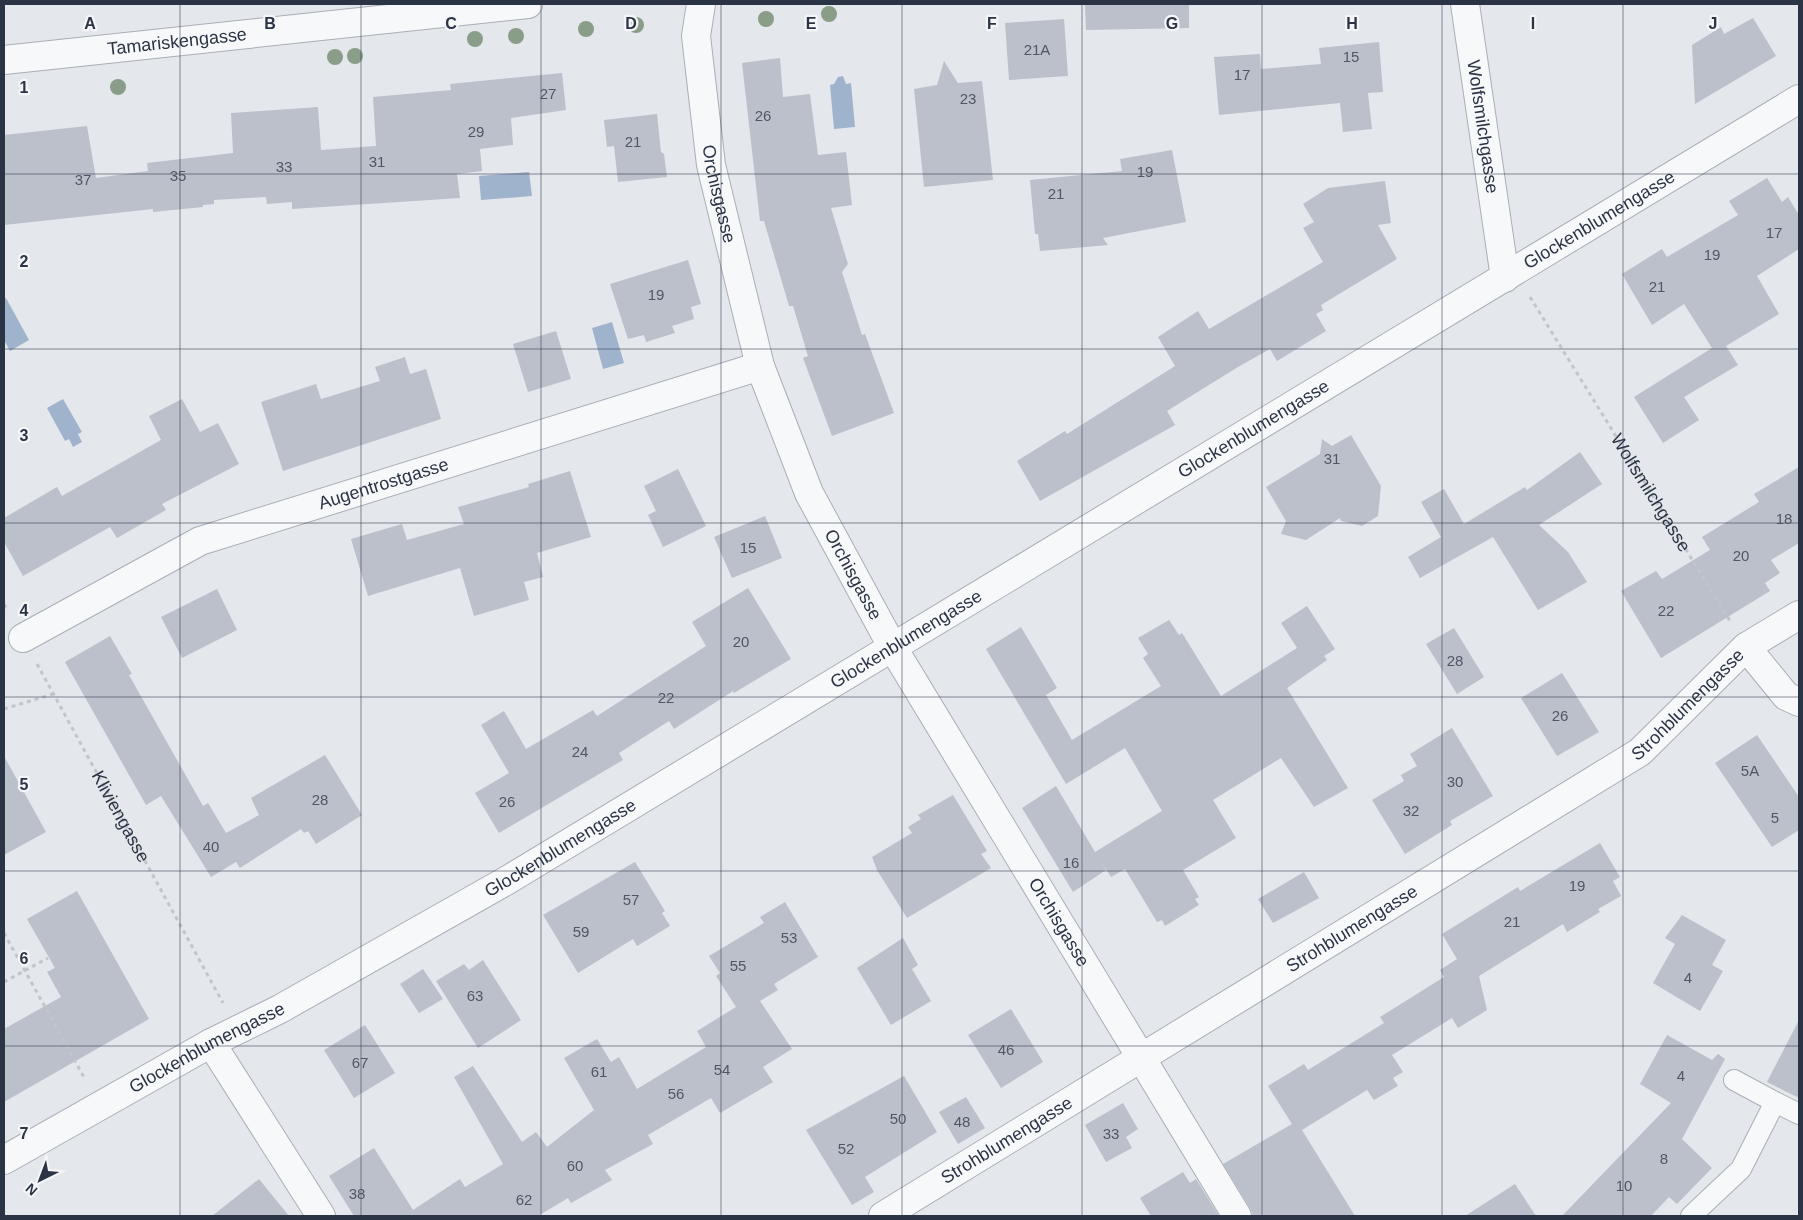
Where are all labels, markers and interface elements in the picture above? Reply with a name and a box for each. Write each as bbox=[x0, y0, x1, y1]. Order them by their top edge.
text: A bbox=[84, 15, 96, 32]
text: B bbox=[264, 15, 276, 32]
text: C bbox=[445, 15, 457, 32]
text: D bbox=[625, 15, 637, 32]
text: E bbox=[806, 15, 817, 32]
text: F bbox=[987, 15, 997, 32]
text: G bbox=[1166, 15, 1178, 32]
text: H bbox=[1346, 15, 1358, 32]
text: I bbox=[1531, 15, 1535, 32]
text: J bbox=[1709, 15, 1717, 32]
street label: Tamariskengasse bbox=[106, 24, 248, 59]
house number: 21A bbox=[1024, 41, 1050, 58]
house number: 15 bbox=[1343, 48, 1359, 65]
street label: Wolfsmilchgasse bbox=[1463, 59, 1503, 195]
house number: 17 bbox=[1234, 66, 1250, 83]
text: 1 bbox=[20, 79, 29, 96]
house number: 27 bbox=[540, 85, 556, 102]
house number: 23 bbox=[960, 90, 976, 107]
house number: 26 bbox=[755, 107, 771, 124]
house number: 29 bbox=[468, 123, 484, 140]
house number: 21 bbox=[625, 133, 641, 150]
street label: Orchisgasse bbox=[699, 144, 740, 245]
house number: 31 bbox=[369, 153, 385, 170]
house number: 33 bbox=[276, 158, 292, 175]
house number: 19 bbox=[1137, 163, 1153, 180]
street label: Glockenblumengasse bbox=[1520, 166, 1678, 273]
house number: 35 bbox=[170, 167, 186, 184]
house number: 37 bbox=[75, 171, 91, 188]
house number: 21 bbox=[1048, 185, 1064, 202]
house number: 17 bbox=[1766, 224, 1782, 241]
house number: 19 bbox=[1704, 246, 1720, 263]
text: 2 bbox=[20, 253, 29, 270]
house number: 21 bbox=[1649, 278, 1665, 295]
house number: 19 bbox=[648, 286, 664, 303]
street label: Glockenblumengasse bbox=[1174, 376, 1333, 482]
text: 3 bbox=[20, 427, 29, 444]
street label: Wolfsmilchgasse bbox=[1607, 430, 1695, 555]
house number: 31 bbox=[1324, 450, 1340, 467]
street label: Augentrostgasse bbox=[316, 454, 451, 513]
house number: 18 bbox=[1776, 510, 1792, 527]
street label: Orchisgasse bbox=[821, 526, 886, 623]
house number: 15 bbox=[740, 539, 756, 556]
house number: 20 bbox=[1733, 547, 1749, 564]
street label: Glockenblumengasse bbox=[827, 586, 985, 692]
text: 4 bbox=[20, 602, 29, 619]
house number: 22 bbox=[1658, 602, 1674, 619]
house number: 20 bbox=[733, 633, 749, 650]
street label: Strohblumengasse bbox=[1628, 645, 1748, 765]
house number: 28 bbox=[1447, 652, 1463, 669]
house number: 22 bbox=[658, 689, 674, 706]
house number: 26 bbox=[1552, 707, 1568, 724]
house number: 24 bbox=[572, 743, 588, 760]
house number: 5A bbox=[1741, 762, 1759, 779]
street label: Kliviengasse bbox=[88, 767, 154, 866]
house number: 30 bbox=[1447, 773, 1463, 790]
text: 5 bbox=[20, 776, 29, 793]
house number: 28 bbox=[312, 791, 328, 808]
house number: 26 bbox=[499, 793, 515, 810]
street label: Glockenblumengasse bbox=[481, 795, 640, 901]
house number: 32 bbox=[1403, 802, 1419, 819]
house number: 5 bbox=[1771, 809, 1779, 826]
house number: 40 bbox=[203, 838, 219, 855]
house number: 16 bbox=[1063, 854, 1079, 871]
street label: Orchisgasse bbox=[1025, 874, 1093, 970]
house number: 19 bbox=[1569, 877, 1585, 894]
street label: Strohblumengasse bbox=[1283, 881, 1421, 976]
house number: 57 bbox=[623, 891, 639, 908]
house number: 21 bbox=[1504, 913, 1520, 930]
house number: 59 bbox=[573, 923, 589, 940]
house number: 53 bbox=[781, 929, 797, 946]
text: 6 bbox=[20, 950, 29, 967]
house number: 55 bbox=[730, 957, 746, 974]
house number: 4 bbox=[1684, 969, 1692, 986]
house number: 63 bbox=[467, 987, 483, 1004]
street label: Glockenblumengasse bbox=[126, 998, 288, 1097]
house number: 46 bbox=[998, 1041, 1014, 1058]
house number: 67 bbox=[352, 1054, 368, 1071]
house number: 54 bbox=[714, 1061, 730, 1078]
house number: 61 bbox=[591, 1063, 607, 1080]
house number: 4 bbox=[1677, 1067, 1685, 1084]
house number: 56 bbox=[668, 1085, 684, 1102]
street label: Strohblumengasse bbox=[937, 1092, 1076, 1188]
house number: 50 bbox=[890, 1110, 906, 1127]
house number: 48 bbox=[954, 1113, 970, 1130]
text: 7 bbox=[20, 1125, 29, 1142]
house number: 33 bbox=[1103, 1125, 1119, 1142]
house number: 52 bbox=[838, 1140, 854, 1157]
house number: 8 bbox=[1660, 1150, 1668, 1167]
north arrow bbox=[15, 1155, 65, 1205]
house number: 60 bbox=[567, 1157, 583, 1174]
house number: 10 bbox=[1616, 1177, 1632, 1194]
text: N bbox=[22, 1180, 40, 1199]
house number: 38 bbox=[349, 1185, 365, 1202]
house number: 62 bbox=[516, 1191, 532, 1208]

